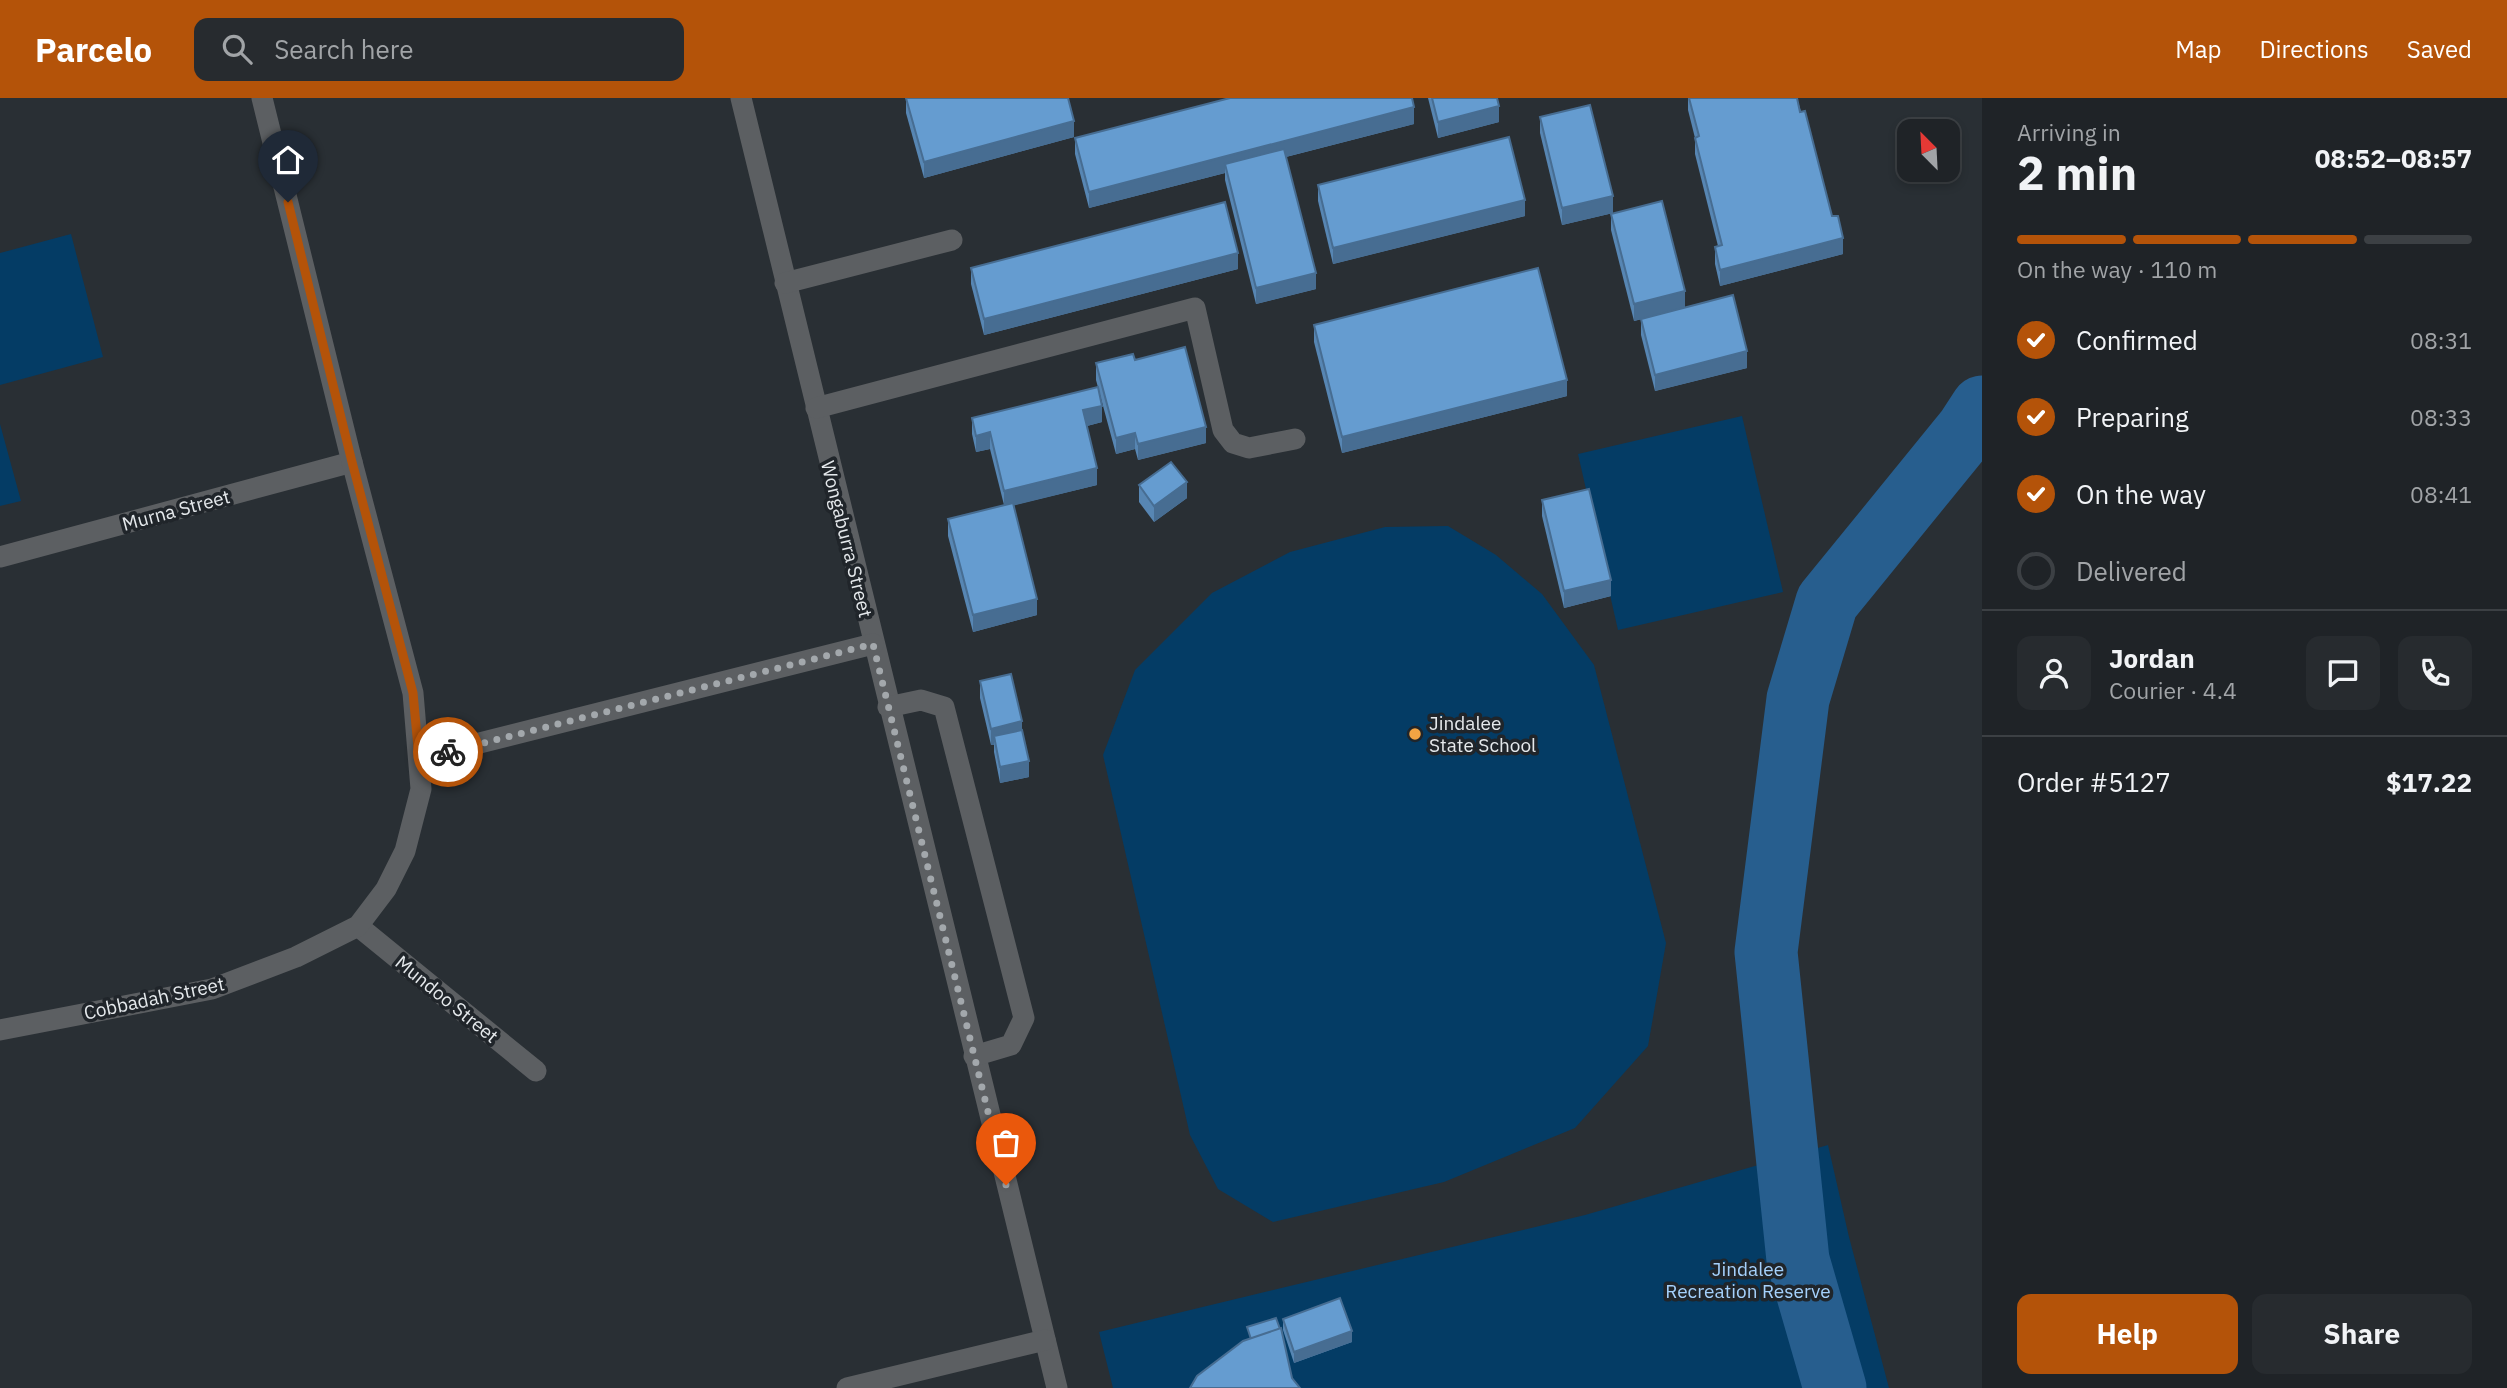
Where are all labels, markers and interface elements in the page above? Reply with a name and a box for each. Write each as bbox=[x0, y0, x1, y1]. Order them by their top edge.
search box bbox=[194, 18, 684, 81]
text: Parcelo bbox=[35, 28, 152, 71]
icon: search bbox=[218, 30, 256, 68]
text: Search here bbox=[274, 32, 414, 66]
text: Map bbox=[2175, 33, 2221, 65]
text: Directions bbox=[2259, 33, 2369, 65]
text: Saved bbox=[2407, 33, 2472, 65]
text: Arriving in bbox=[2017, 117, 2121, 147]
north arrow bbox=[1897, 119, 1960, 182]
map controls bbox=[1897, 119, 1960, 182]
pin bbox=[258, 130, 318, 202]
icon: home bbox=[269, 141, 307, 179]
text: 08:52–08:57 bbox=[2315, 141, 2472, 175]
text: 2 min bbox=[2017, 143, 2137, 203]
text: On the way · 110 m bbox=[2017, 254, 2217, 284]
icon: check bbox=[2017, 321, 2055, 359]
text: Confirmed bbox=[2076, 323, 2198, 357]
text: 08:31 bbox=[2410, 325, 2472, 355]
icon: check bbox=[2017, 398, 2055, 436]
text: Preparing bbox=[2076, 400, 2189, 434]
text: 08:33 bbox=[2410, 402, 2472, 432]
street label: Wongaburra Street bbox=[816, 458, 878, 620]
icon: check bbox=[2017, 475, 2055, 513]
text: On the way bbox=[2076, 477, 2206, 511]
text: 08:41 bbox=[2410, 479, 2472, 509]
street label: Murna Street bbox=[119, 484, 233, 536]
text: Delivered bbox=[2076, 554, 2187, 588]
button: person bbox=[2017, 636, 2091, 710]
button: chat bbox=[2306, 636, 2380, 710]
button: phone bbox=[2398, 636, 2472, 710]
text: Jordan bbox=[2109, 641, 2195, 675]
text: Courier · 4.4 bbox=[2109, 675, 2237, 705]
place label: Jindalee State School bbox=[1429, 711, 1536, 757]
courier bbox=[413, 717, 483, 787]
marker: Jindalee State School bbox=[1407, 726, 1423, 742]
icon: bike bbox=[429, 733, 467, 771]
text: Order #5127 bbox=[2017, 765, 2171, 799]
text: $17.22 bbox=[2386, 765, 2472, 799]
street label: Mundoo Street bbox=[391, 950, 503, 1048]
street label: Cobbadah Street bbox=[81, 971, 227, 1025]
pin bbox=[976, 1113, 1036, 1185]
icon: bag bbox=[987, 1124, 1025, 1162]
park label: Jindalee Recreation Reserve bbox=[1665, 1257, 1831, 1303]
button: Help bbox=[2017, 1294, 2238, 1374]
button: Share bbox=[2252, 1294, 2472, 1374]

